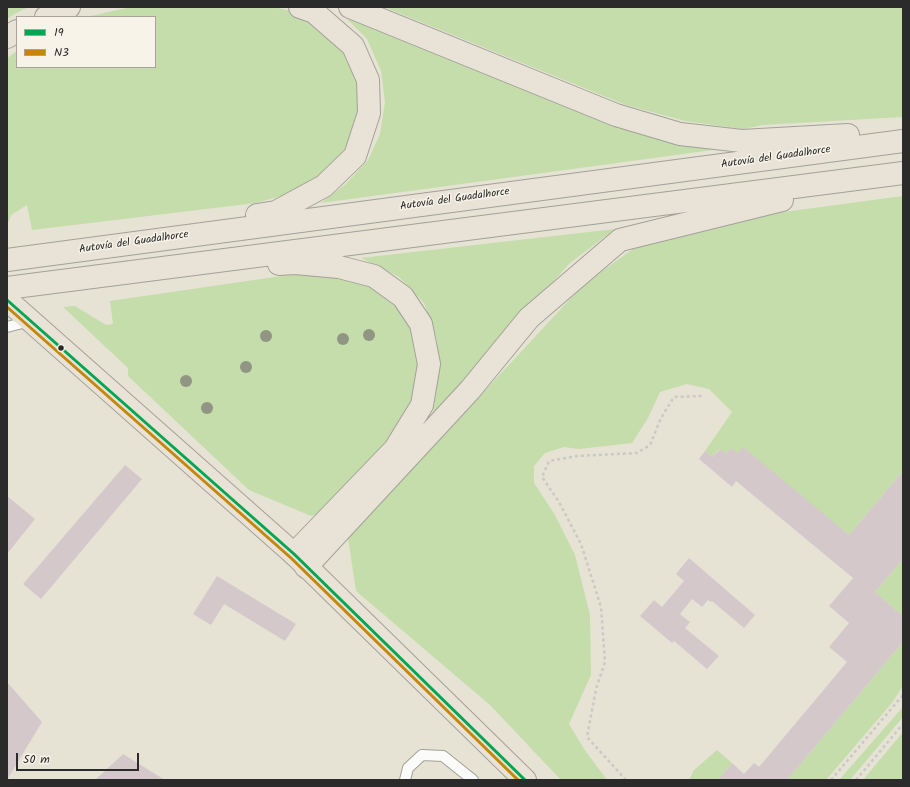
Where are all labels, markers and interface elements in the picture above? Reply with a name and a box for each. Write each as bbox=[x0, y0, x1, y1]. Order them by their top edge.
legend bbox=[16, 16, 156, 68]
text: 19 bbox=[54, 23, 64, 42]
text: N3 bbox=[54, 43, 69, 62]
street label: Autovía del Guadalhorce bbox=[720, 144, 832, 172]
street label: Autovía del Guadalhorce bbox=[399, 186, 511, 214]
street label: Autovía del Guadalhorce bbox=[78, 229, 190, 257]
unlabelled marker bbox=[56, 343, 66, 353]
scale bar bbox=[18, 745, 141, 771]
text: 50 m bbox=[23, 750, 50, 769]

